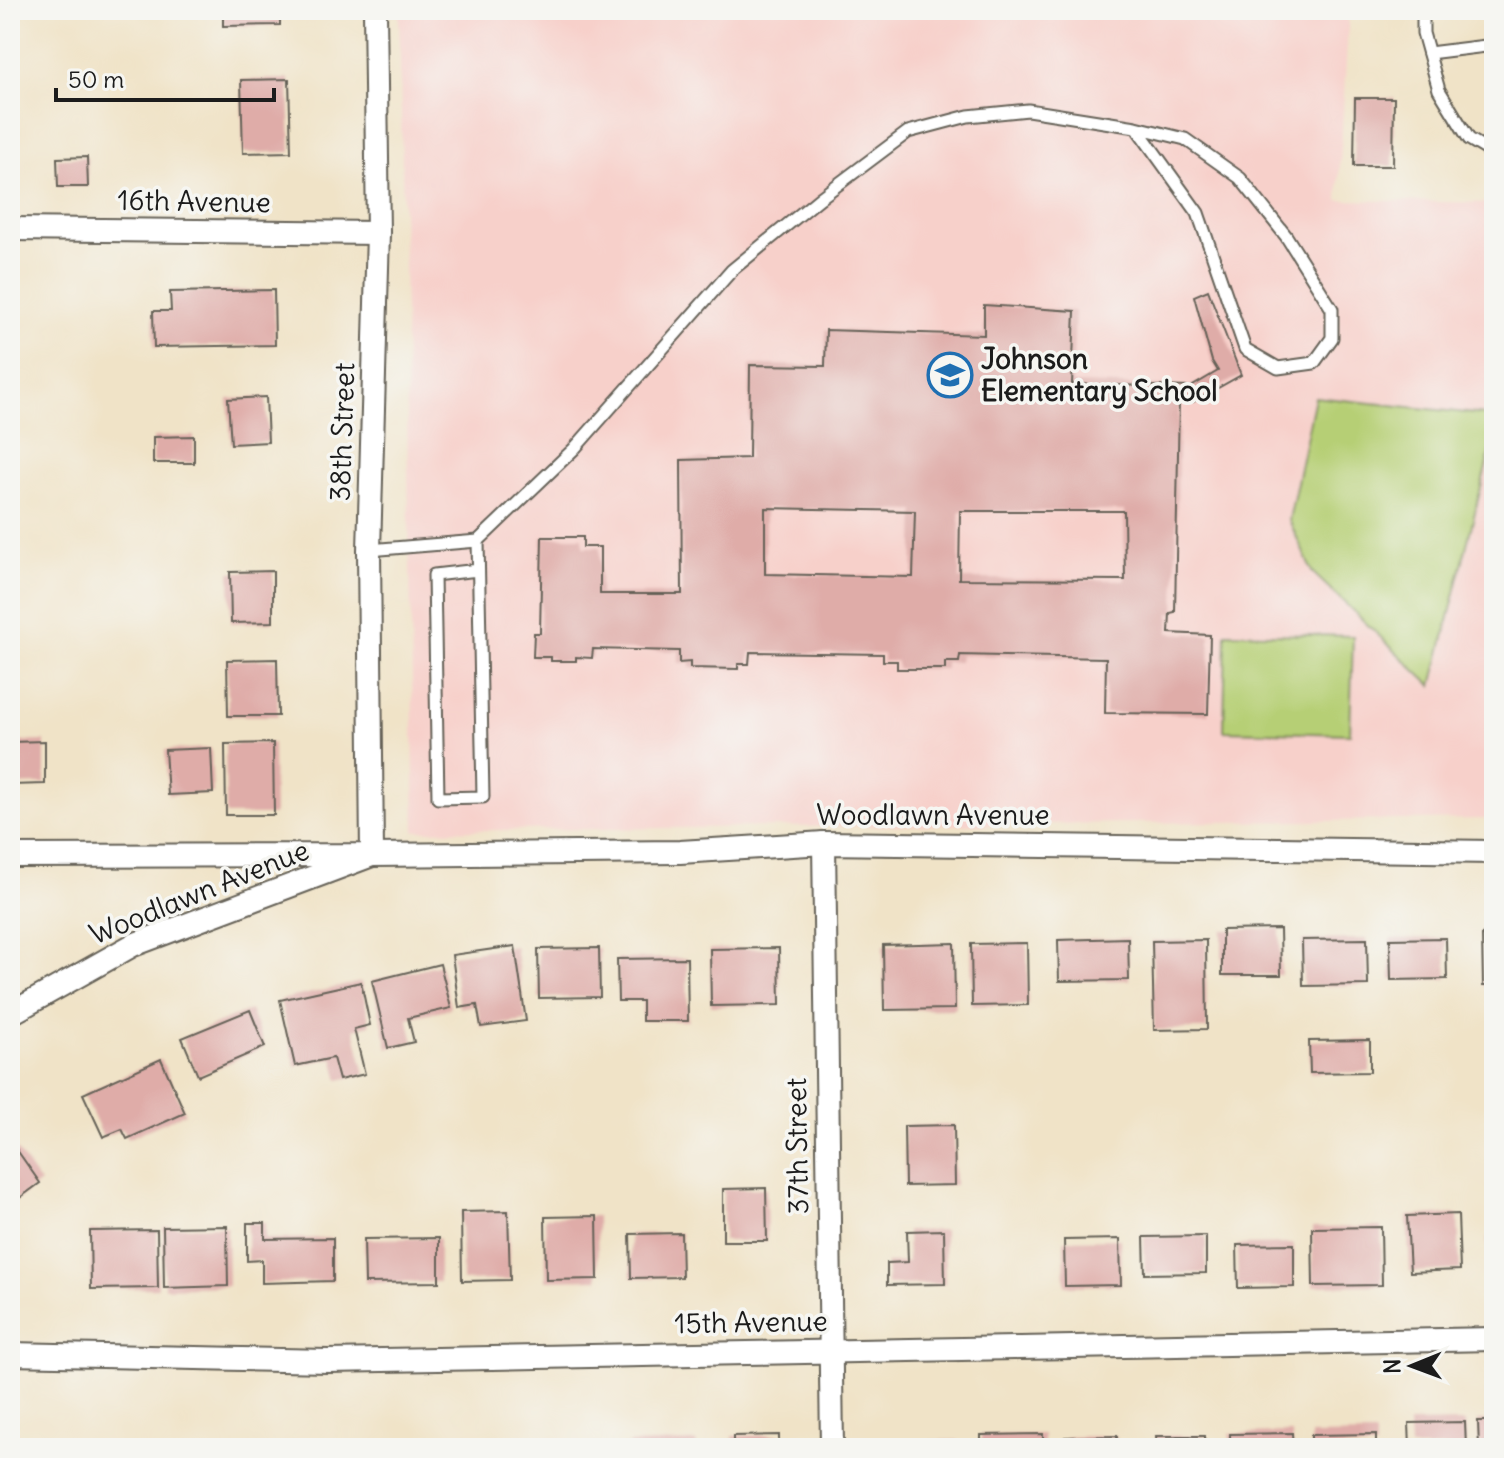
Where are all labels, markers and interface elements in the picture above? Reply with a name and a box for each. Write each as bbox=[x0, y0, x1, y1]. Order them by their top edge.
scale bar bbox=[56, 52, 274, 102]
text: 50 m bbox=[68, 64, 124, 94]
street label: 16th Avenue bbox=[117, 182, 271, 220]
place label: Johnson Elementary School bbox=[981, 341, 1218, 409]
school or university icon: Johnson Elementary School bbox=[926, 351, 974, 399]
street label: 38th Street bbox=[322, 362, 362, 502]
street label: Woodlawn Avenue bbox=[816, 797, 1050, 833]
street label: Woodlawn Avenue bbox=[84, 832, 314, 952]
street label: 37th Street bbox=[778, 1077, 816, 1215]
street label: 15th Avenue bbox=[674, 1303, 828, 1341]
north arrow bbox=[1372, 1326, 1452, 1406]
text: N bbox=[1378, 1359, 1406, 1374]

